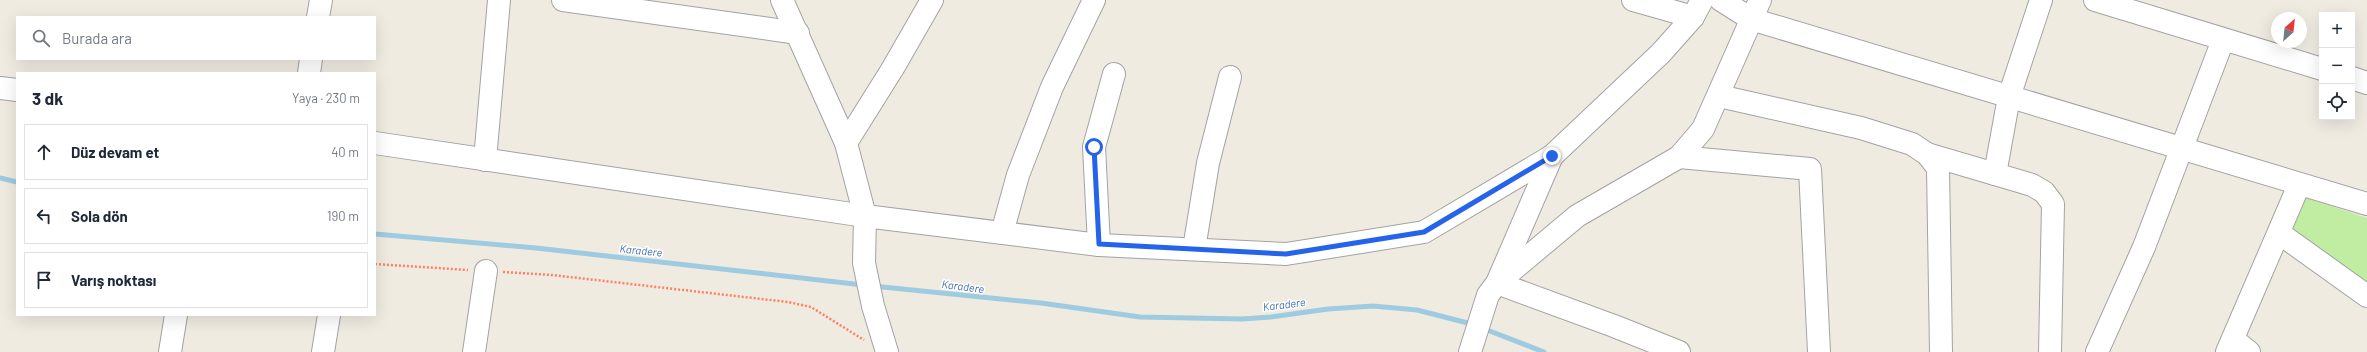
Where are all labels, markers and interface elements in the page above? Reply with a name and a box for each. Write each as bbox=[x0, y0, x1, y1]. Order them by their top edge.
north arrow bbox=[2271, 12, 2307, 48]
map controls bbox=[2319, 12, 2355, 120]
button: + bbox=[2319, 12, 2355, 48]
search box bbox=[16, 16, 376, 60]
icon: search bbox=[30, 27, 52, 49]
text: Burada ara bbox=[62, 29, 132, 47]
button: − bbox=[2319, 48, 2355, 84]
button: locate bbox=[2319, 84, 2355, 120]
text: 3 dk bbox=[32, 88, 63, 108]
text: Yaya · 230 m bbox=[292, 90, 360, 106]
route start bbox=[1085, 138, 1103, 156]
icon: ahead bbox=[33, 141, 55, 163]
text: Düz devam et bbox=[71, 143, 159, 161]
text: 40 m bbox=[331, 144, 359, 160]
route end bbox=[1543, 147, 1561, 165]
icon: left bbox=[33, 205, 55, 227]
text: Sola dön bbox=[71, 207, 128, 225]
text: 190 m bbox=[327, 208, 359, 224]
water label: Karadere bbox=[619, 241, 663, 259]
icon: arrive bbox=[33, 269, 55, 291]
text: Varış noktası bbox=[71, 271, 156, 289]
water label: Karadere bbox=[941, 277, 985, 295]
water label: Karadere bbox=[1262, 295, 1306, 313]

